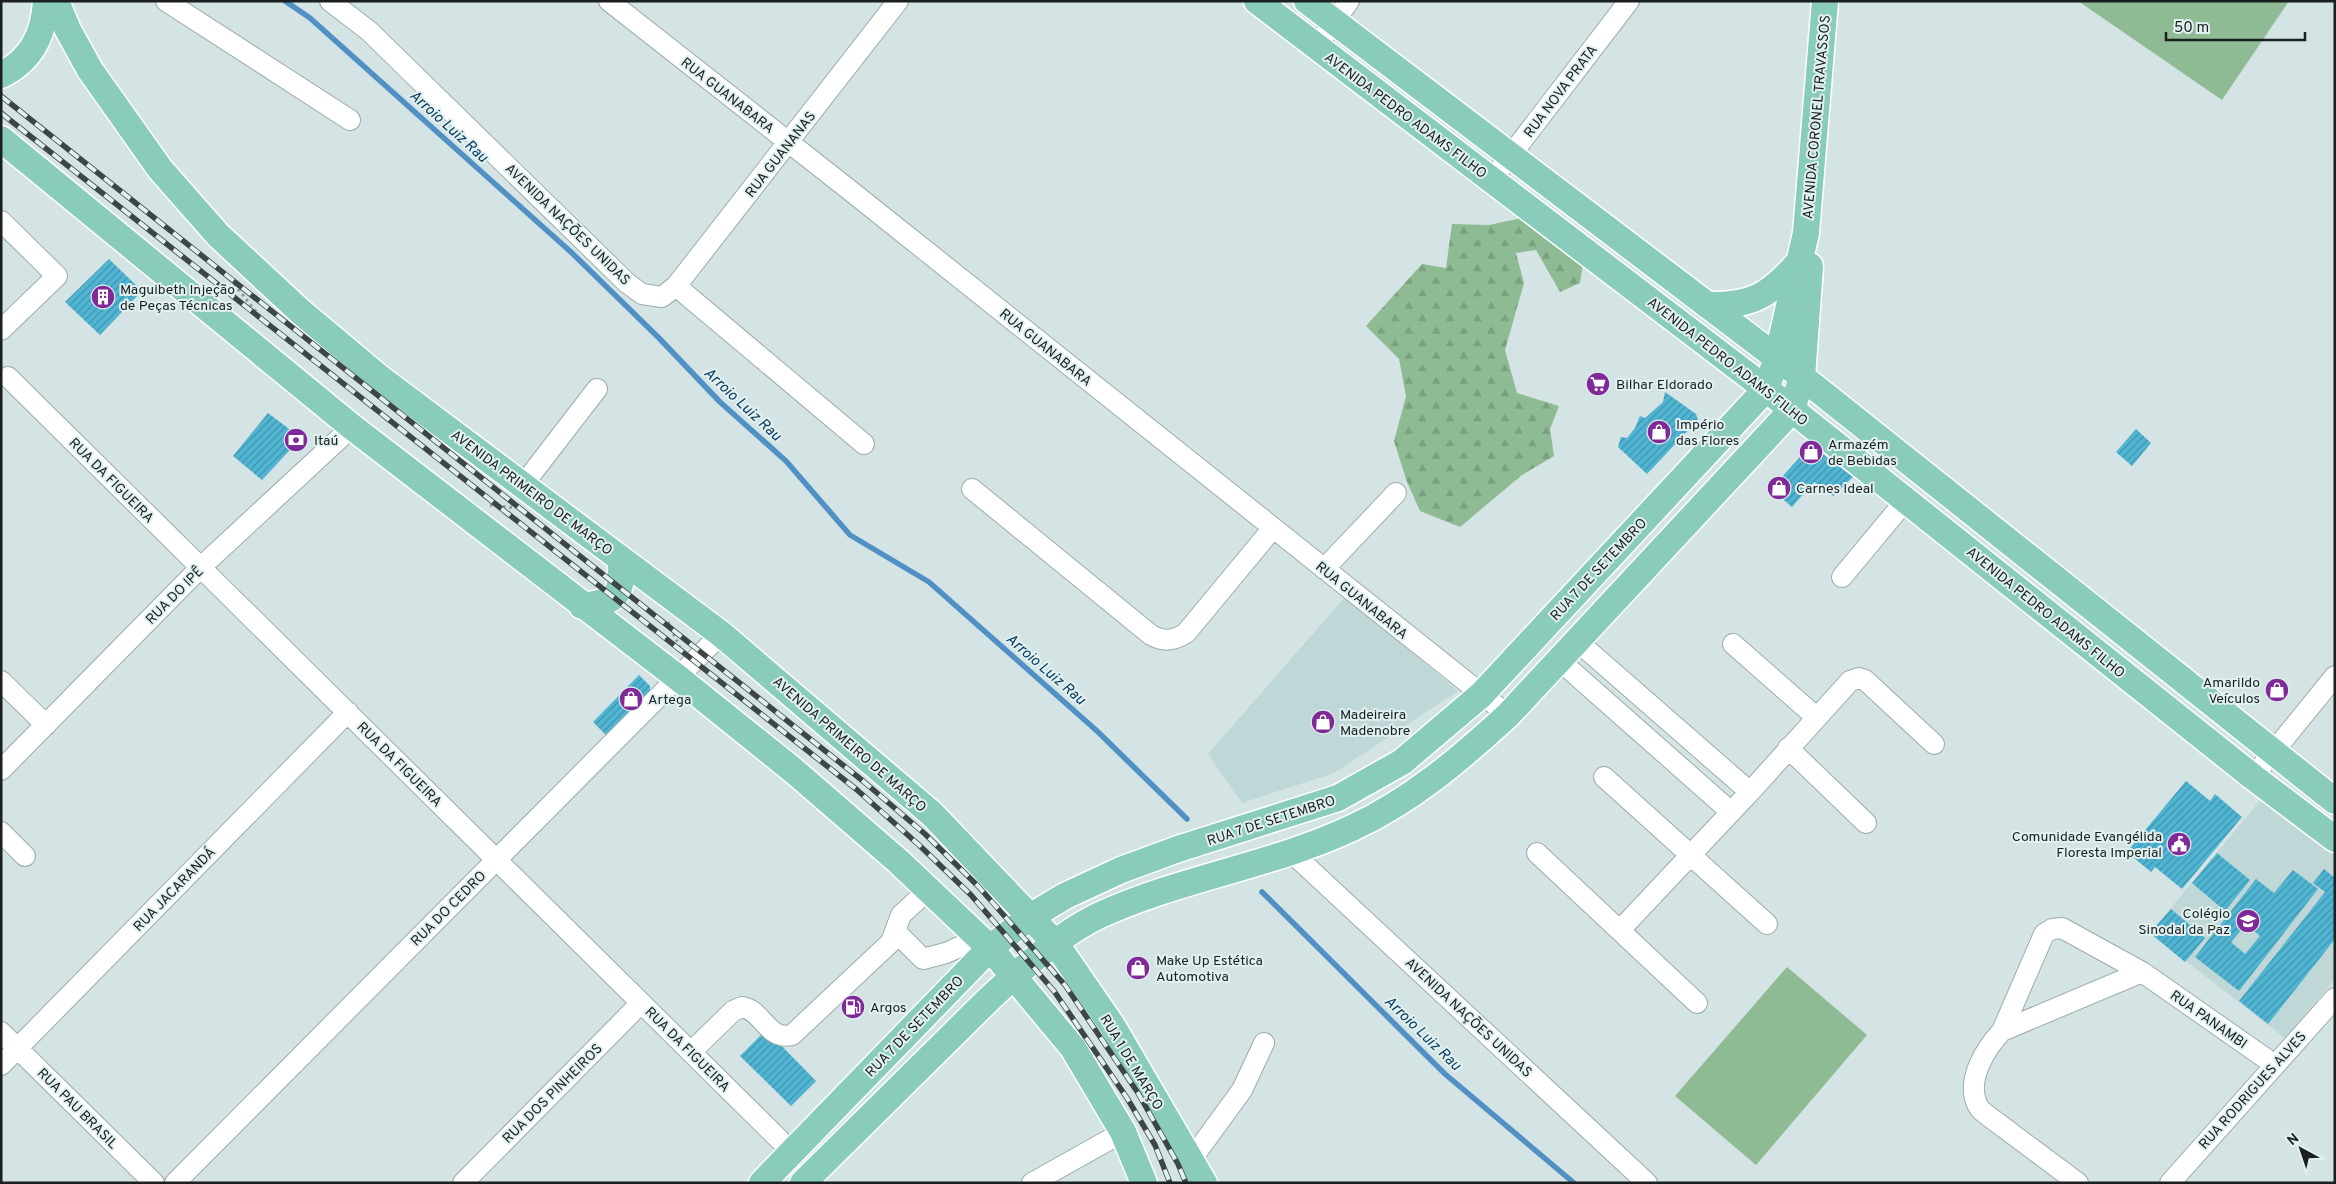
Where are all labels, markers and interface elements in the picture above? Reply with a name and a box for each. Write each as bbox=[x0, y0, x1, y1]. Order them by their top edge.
scale bar bbox=[2166, 10, 2305, 42]
street label: AVENIDA CORONEL TRAVASSOS bbox=[1800, 14, 1835, 220]
text: 50 m bbox=[2174, 19, 2209, 38]
street label: RUA NOVA PRATA bbox=[1521, 42, 1602, 142]
street label: AVENIDA PEDRO ADAMS FILHO bbox=[1321, 50, 1490, 183]
street label: RUA GUANABARA bbox=[677, 54, 777, 138]
water label: Arroio Luiz Rau bbox=[405, 87, 492, 168]
street label: RUA GUANANAS bbox=[742, 108, 820, 201]
street label: AVENIDA NAÇÕES UNIDAS bbox=[501, 161, 633, 289]
place label: Maguibeth Injeção de Peças Técnicas bbox=[120, 282, 235, 315]
building icon: Maguibeth Injeção de Peças Técnicas bbox=[90, 284, 116, 310]
street label: AVENIDA PEDRO ADAMS FILHO bbox=[1643, 294, 1811, 430]
street label: RUA GUANABARA bbox=[996, 306, 1095, 391]
water label: Arroio Luiz Rau bbox=[699, 364, 785, 447]
supermarket icon: Bilhar Eldorado bbox=[1585, 371, 1611, 397]
place label: Bilhar Eldorado bbox=[1616, 377, 1713, 394]
place label: Império das Flores bbox=[1676, 417, 1739, 450]
shop icon: Império das Flores bbox=[1646, 419, 1672, 445]
bank icon: Itaú bbox=[283, 427, 309, 453]
street label: AVENIDA PRIMEIRO DE MARÇO bbox=[447, 427, 615, 560]
place label: Itaú bbox=[314, 433, 338, 450]
street label: RUA DA FIGUEIRA bbox=[65, 435, 157, 527]
place label: Armazém de Bebidas bbox=[1828, 437, 1897, 470]
shop icon: Armazém de Bebidas bbox=[1798, 439, 1824, 465]
shop icon: Carnes Ideal bbox=[1766, 475, 1792, 501]
place label: Carnes Ideal bbox=[1796, 481, 1874, 498]
street label: RUA 7 DE SETEMBRO bbox=[1547, 515, 1651, 625]
street label: AVENIDA PEDRO ADAMS FILHO bbox=[1962, 544, 2128, 682]
street label: RUA GUANABARA bbox=[1312, 559, 1411, 644]
street label: RUA DO IPÊ bbox=[142, 563, 207, 628]
water label: Arroio Luiz Rau bbox=[1001, 630, 1089, 711]
street label: AVENIDA PRIMEIRO DE MARÇO bbox=[769, 674, 929, 817]
place label: Amarildo Veículos bbox=[2203, 675, 2260, 708]
shop icon: Amarildo Veículos bbox=[2264, 677, 2290, 703]
shop icon: Artega bbox=[618, 686, 644, 712]
place label: Artega bbox=[648, 692, 691, 709]
place label: Madeireira Madenobre bbox=[1340, 707, 1410, 740]
shop icon: Madeireira Madenobre bbox=[1310, 709, 1336, 735]
street label: RUA DA FIGUEIRA bbox=[353, 719, 445, 811]
street label: RUA 7 DE SETEMBRO bbox=[1205, 793, 1338, 850]
place label: Comunidade Evangélida Floresta Imperial bbox=[2012, 829, 2162, 862]
public building icon: Comunidade Evangélida Floresta Imperial bbox=[2166, 831, 2192, 857]
street label: RUA JACARANDÁ bbox=[130, 844, 220, 936]
street label: RUA DO CEDRO bbox=[408, 868, 490, 950]
place label: Colégio Sinodal da Paz bbox=[2138, 906, 2230, 939]
school or university icon: Colégio Sinodal da Paz bbox=[2235, 908, 2261, 934]
place label: Make Up Estética Automotiva bbox=[1156, 953, 1263, 986]
shop icon: Make Up Estética Automotiva bbox=[1125, 955, 1151, 981]
street label: AVENIDA NAÇÕES UNIDAS bbox=[1401, 955, 1535, 1082]
street label: RUA 7 DE SETEMBRO bbox=[862, 973, 968, 1081]
street label: RUA PANAMBI bbox=[2166, 987, 2250, 1053]
water label: Arroio Luiz Rau bbox=[1380, 993, 1465, 1076]
fuel station icon: Argos bbox=[840, 994, 866, 1020]
place label: Argos bbox=[870, 1000, 907, 1017]
street label: RUA DA FIGUEIRA bbox=[641, 1004, 733, 1096]
street label: RUA 1 DE MARÇO bbox=[1095, 1012, 1166, 1114]
street label: RUA RODRIGUES ALVES bbox=[2196, 1029, 2310, 1153]
street label: RUA DOS PINHEIROS bbox=[500, 1041, 607, 1148]
street label: RUA PAU BRASIL bbox=[33, 1065, 121, 1153]
north arrow bbox=[2276, 1124, 2326, 1174]
text: N bbox=[2284, 1130, 2303, 1150]

